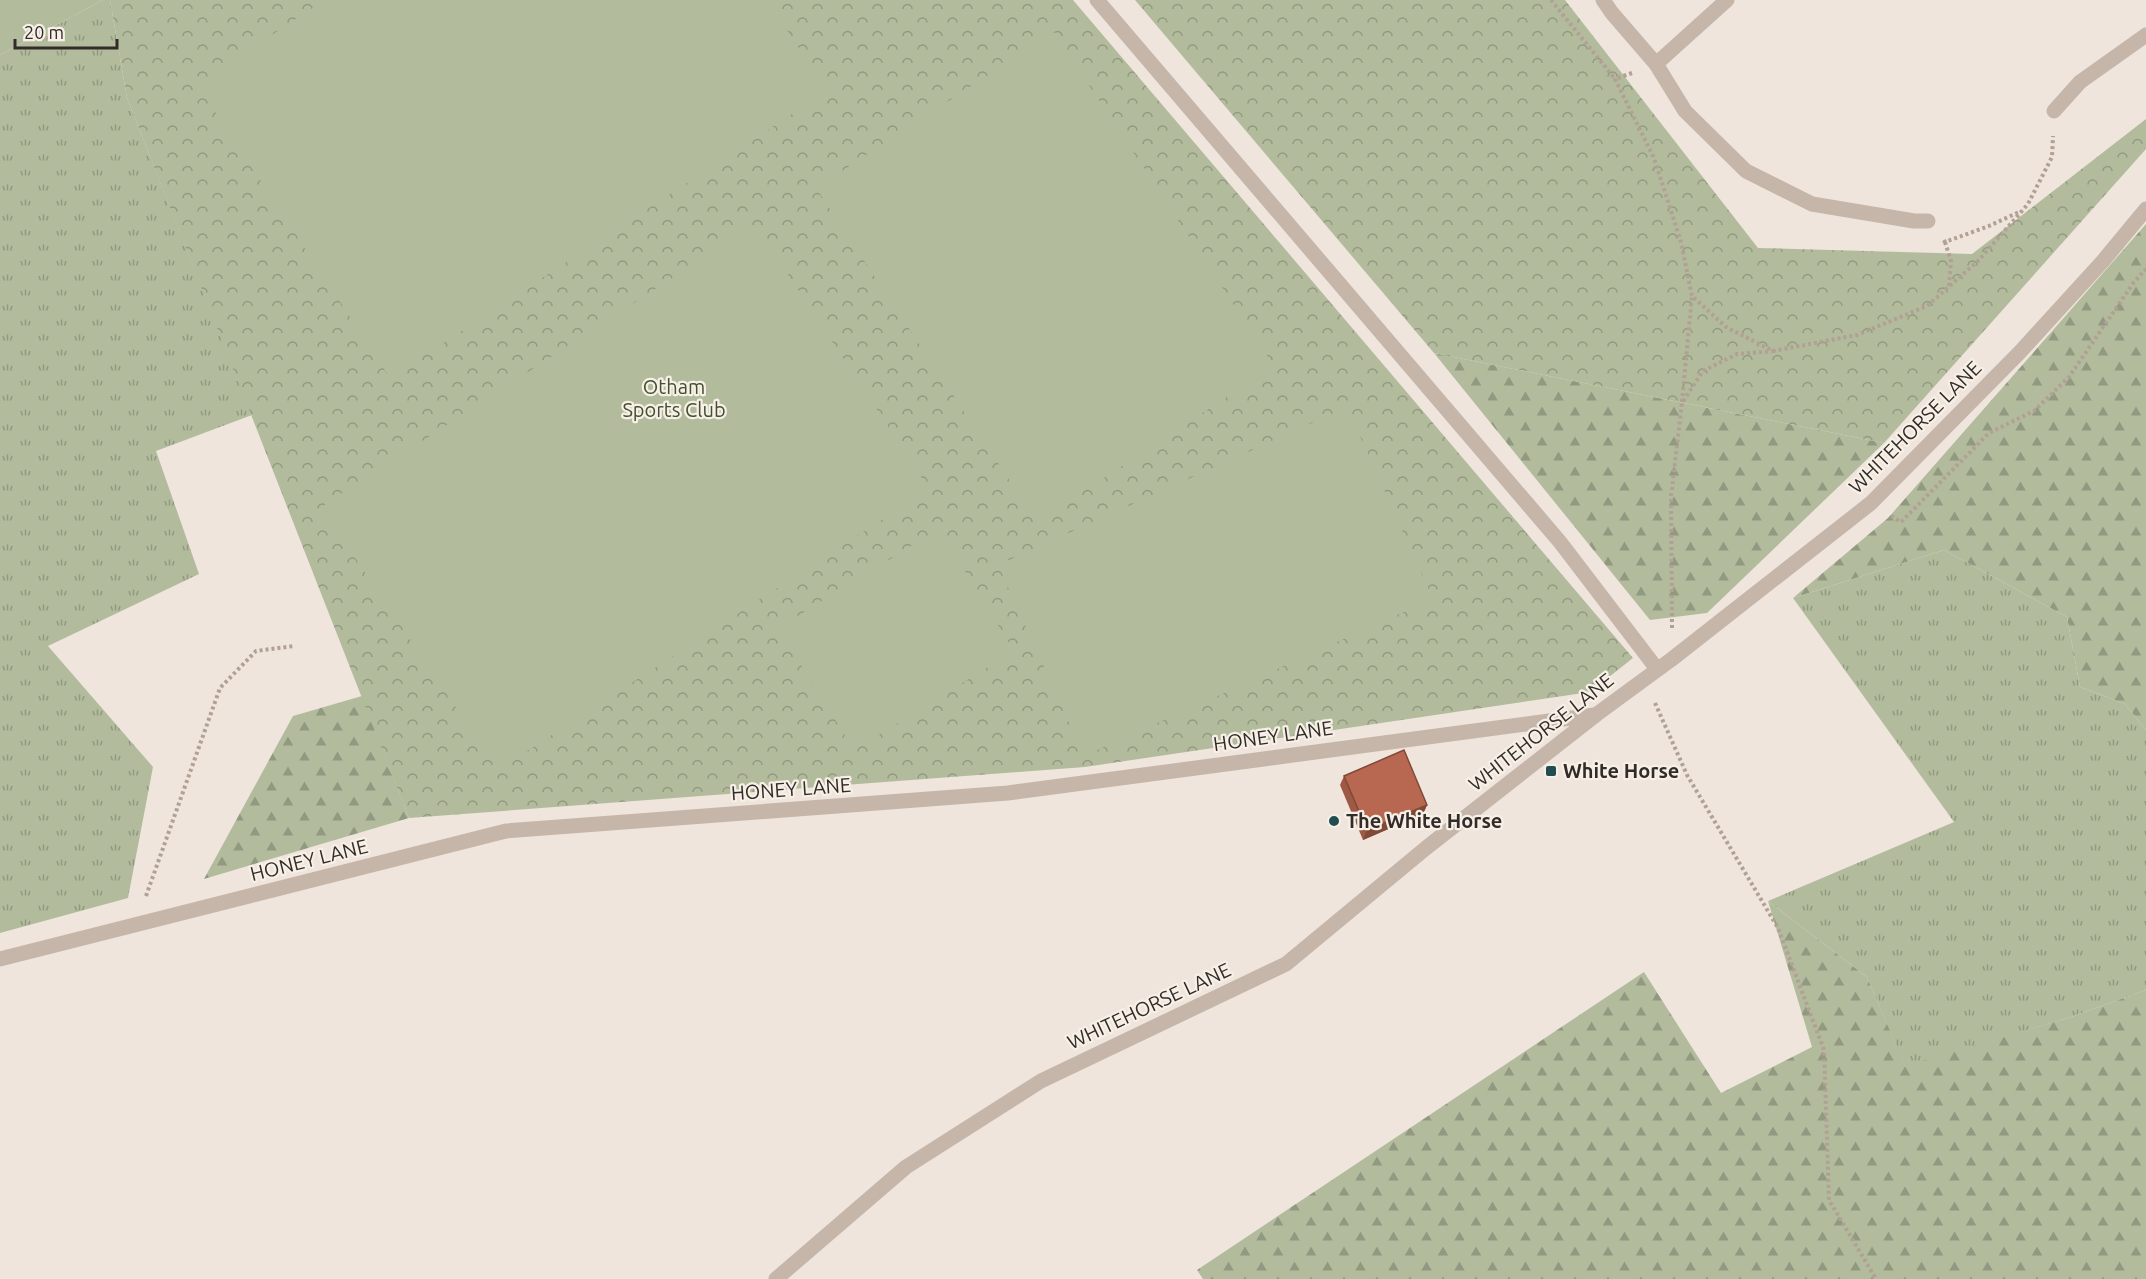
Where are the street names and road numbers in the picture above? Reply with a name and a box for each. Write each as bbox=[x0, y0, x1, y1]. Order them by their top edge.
street label: WHITEHORSE LANE bbox=[1844, 356, 1985, 497]
street label: WHITEHORSE LANE bbox=[1464, 668, 1618, 795]
street label: HONEY LANE bbox=[1212, 716, 1334, 755]
street label: HONEY LANE bbox=[730, 773, 852, 804]
street label: HONEY LANE bbox=[248, 834, 370, 885]
street label: WHITEHORSE LANE bbox=[1064, 958, 1234, 1053]

